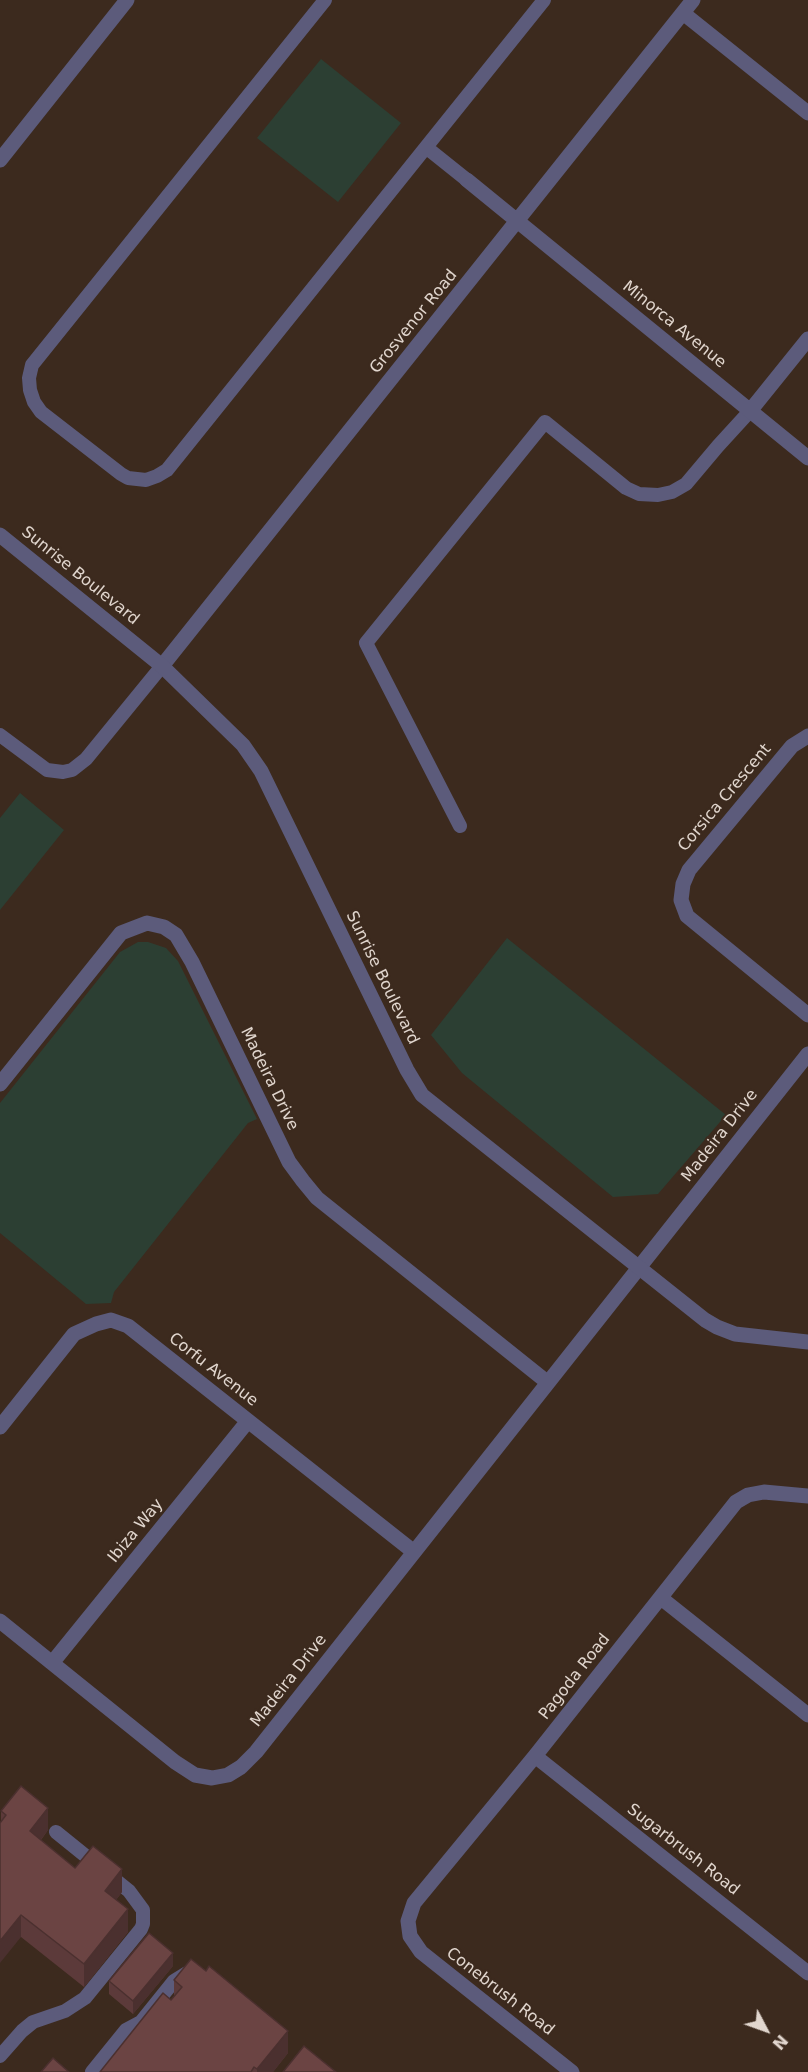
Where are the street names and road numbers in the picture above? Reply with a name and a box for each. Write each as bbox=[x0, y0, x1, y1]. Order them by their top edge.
street label: Grosvenor Road bbox=[366, 266, 462, 378]
street label: Minorca Avenue bbox=[618, 277, 730, 373]
street label: Sunrise Boulevard bbox=[17, 523, 143, 629]
street label: Corsica Crescent bbox=[674, 740, 776, 856]
street label: Sunrise Boulevard bbox=[341, 908, 423, 1048]
street label: Madeira Drive bbox=[236, 1024, 302, 1134]
street label: Madeira Drive bbox=[678, 1086, 762, 1186]
street label: Corfu Avenue bbox=[165, 1329, 261, 1411]
street label: Ibiza Way bbox=[104, 1495, 168, 1567]
street label: Pagoda Road bbox=[535, 1630, 615, 1724]
street label: Madeira Drive bbox=[247, 1631, 331, 1731]
street label: Sugarbrush Road bbox=[623, 1800, 743, 1900]
street label: Conebrush Road bbox=[442, 1944, 558, 2040]

